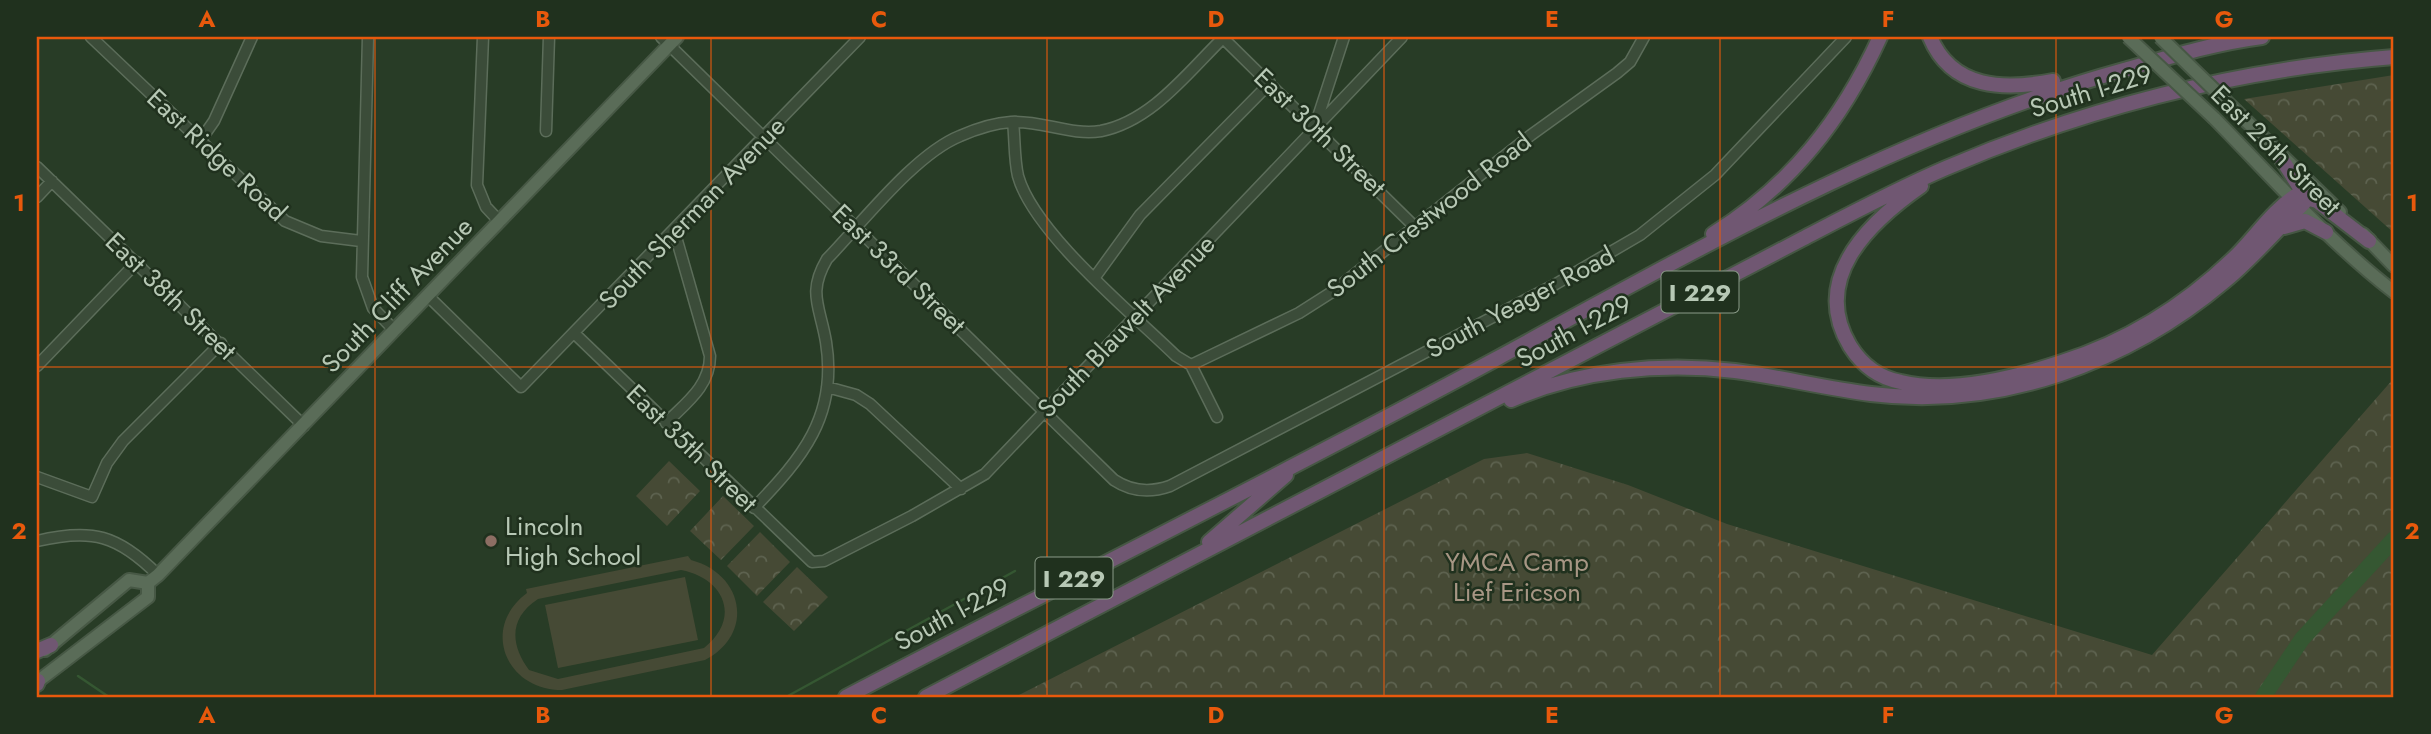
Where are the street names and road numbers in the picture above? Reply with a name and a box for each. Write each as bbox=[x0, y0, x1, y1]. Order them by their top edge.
street label: South I-229 bbox=[2025, 54, 2157, 128]
street label: East 30th Street bbox=[1245, 59, 1395, 206]
street label: East 26th Street bbox=[2202, 76, 2350, 224]
street label: East Ridge Road bbox=[138, 80, 296, 230]
street label: South Sherman Avenue bbox=[590, 108, 794, 318]
street label: South Crestwood Road bbox=[1319, 123, 1539, 307]
street label: East 33rd Street bbox=[823, 195, 975, 343]
street label: South Cliff Avenue bbox=[312, 208, 482, 382]
street label: East 38th Street bbox=[97, 223, 246, 369]
street label: South Blauvelt Avenue bbox=[1028, 226, 1224, 426]
street label: South Yeager Road bbox=[1419, 236, 1621, 368]
road number: I 229 bbox=[1662, 272, 1738, 312]
street label: South I-229 bbox=[1509, 285, 1639, 377]
street label: East 35th Street bbox=[618, 375, 767, 521]
road number: I 229 bbox=[1036, 558, 1112, 598]
street label: South I-229 bbox=[887, 568, 1017, 660]

